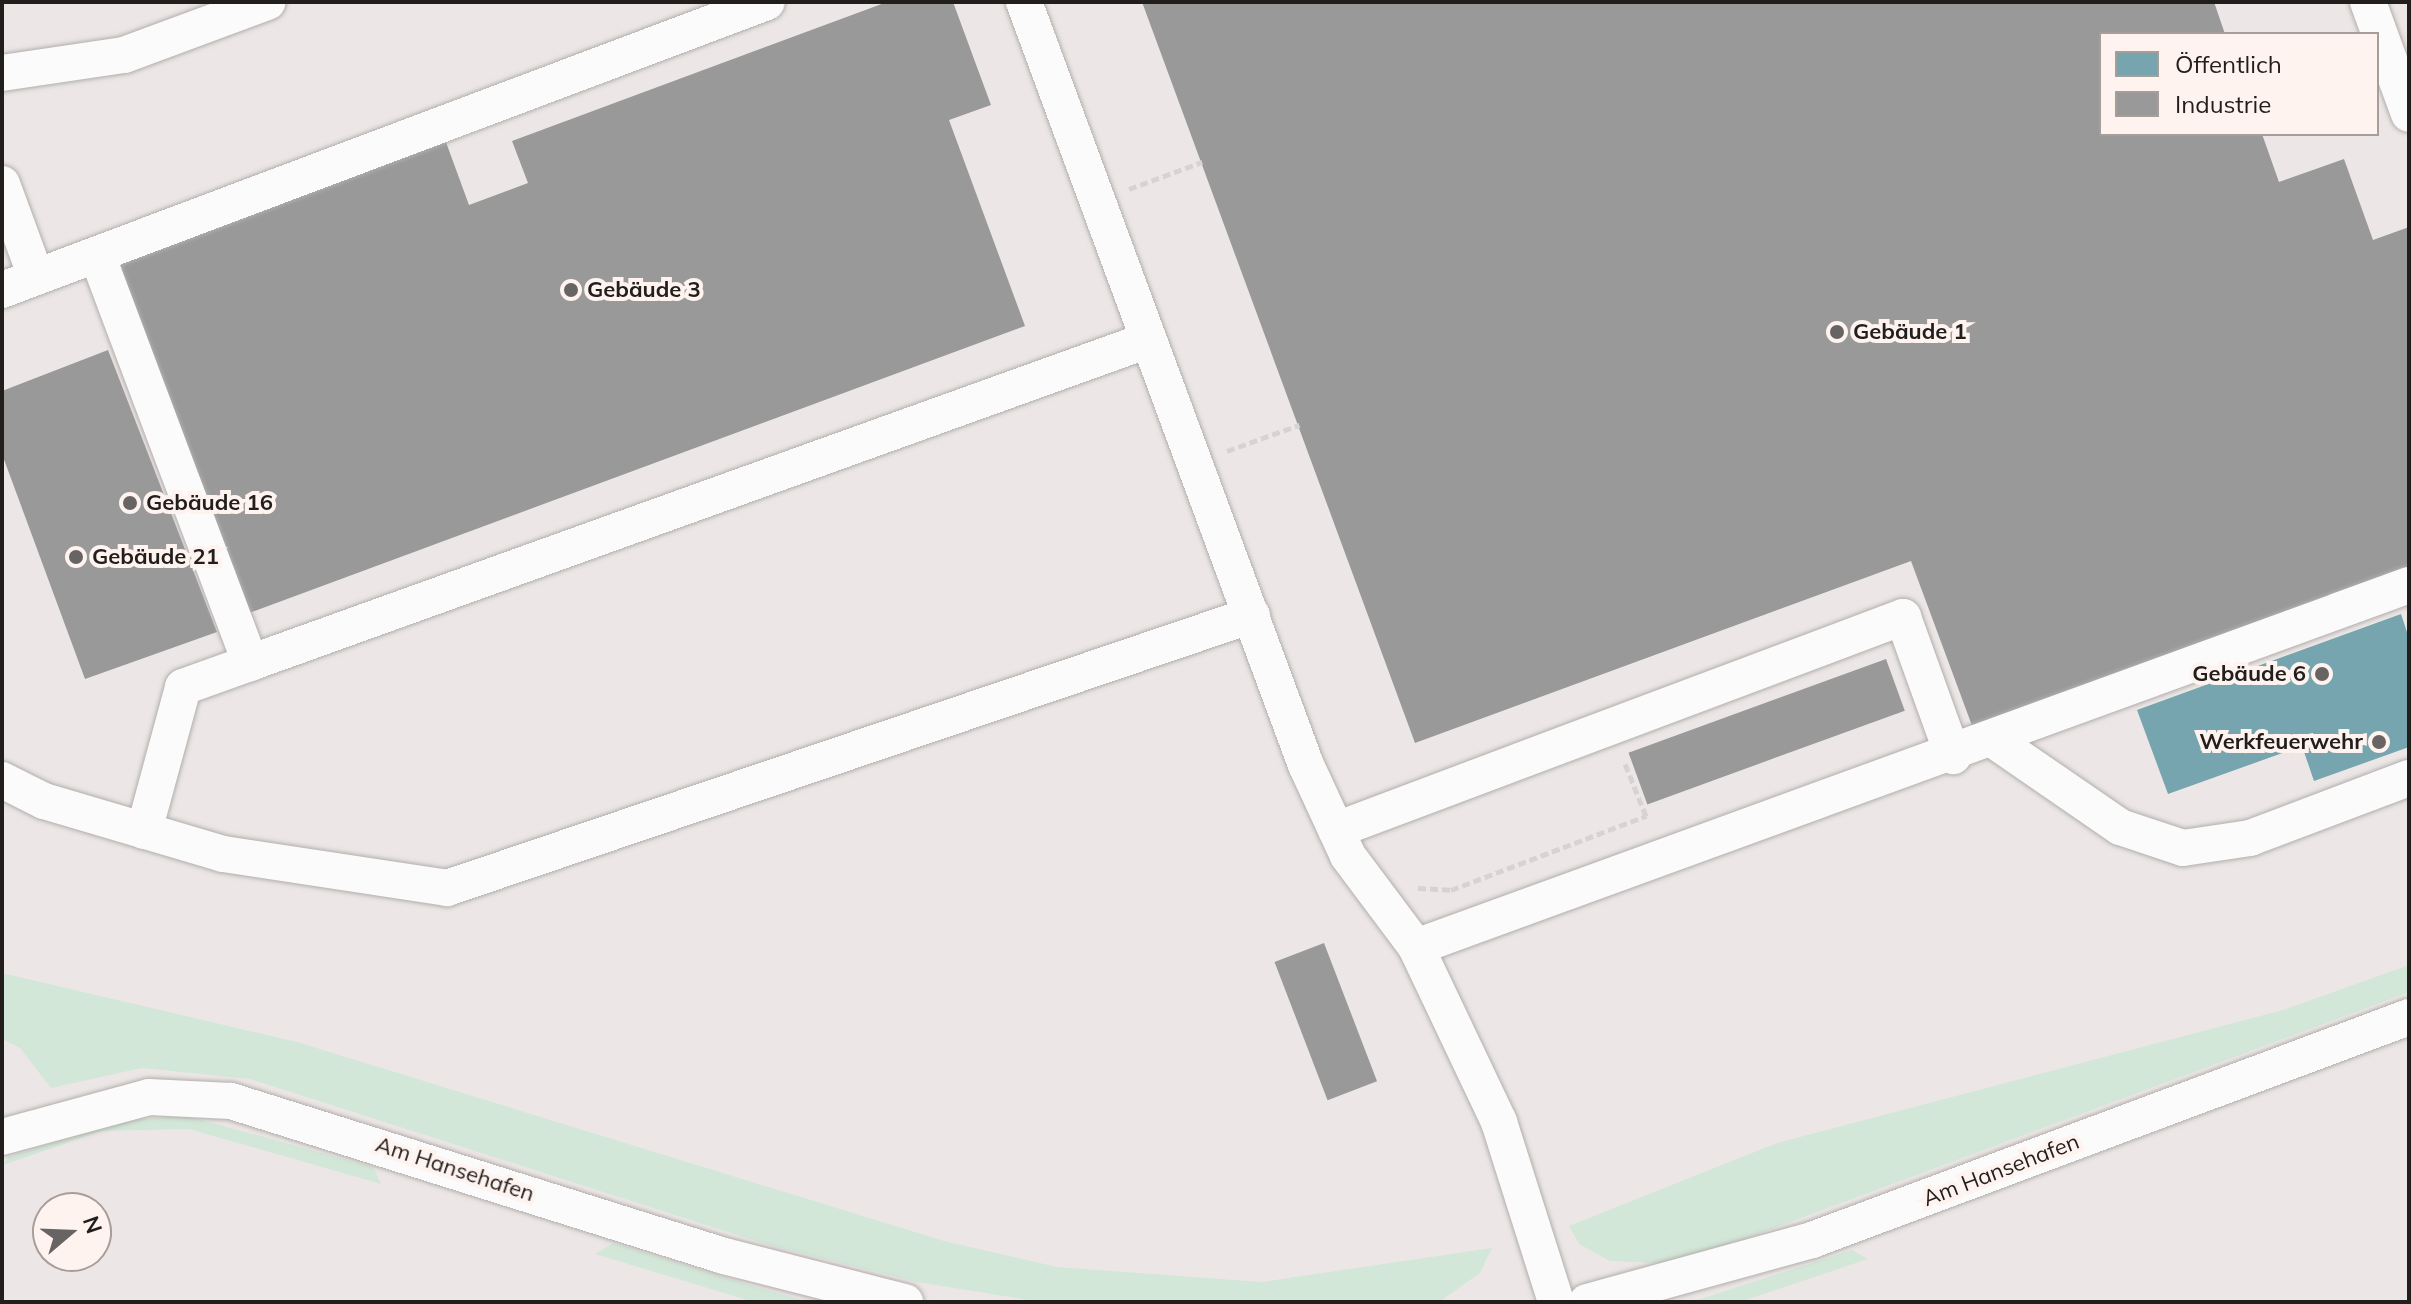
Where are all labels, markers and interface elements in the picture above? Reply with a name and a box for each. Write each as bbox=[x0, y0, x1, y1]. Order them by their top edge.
legend bbox=[2099, 32, 2379, 136]
text: Öffentlich bbox=[2175, 49, 2282, 79]
text: Industrie bbox=[2175, 89, 2271, 119]
place label: Gebäude 3 bbox=[587, 277, 701, 303]
marker: Gebäude 3 bbox=[562, 281, 580, 299]
place label: Gebäude 1 bbox=[1853, 319, 1967, 345]
marker: Gebäude 1 bbox=[1828, 323, 1846, 341]
place label: Gebäude 16 bbox=[146, 490, 273, 516]
marker: Gebäude 16 bbox=[121, 494, 139, 512]
place label: Gebäude 21 bbox=[92, 544, 219, 570]
marker: Gebäude 21 bbox=[67, 548, 85, 566]
place label: Gebäude 6 bbox=[2192, 661, 2306, 687]
marker: Gebäude 6 bbox=[2313, 665, 2331, 683]
place label: Werkfeuerwehr bbox=[2199, 729, 2363, 755]
marker: Werkfeuerwehr bbox=[2370, 733, 2388, 751]
street label: Am Hansehafen bbox=[1919, 1128, 2083, 1212]
street label: Am Hansehafen bbox=[372, 1131, 538, 1207]
north arrow bbox=[32, 1192, 112, 1272]
text: N bbox=[77, 1212, 109, 1237]

